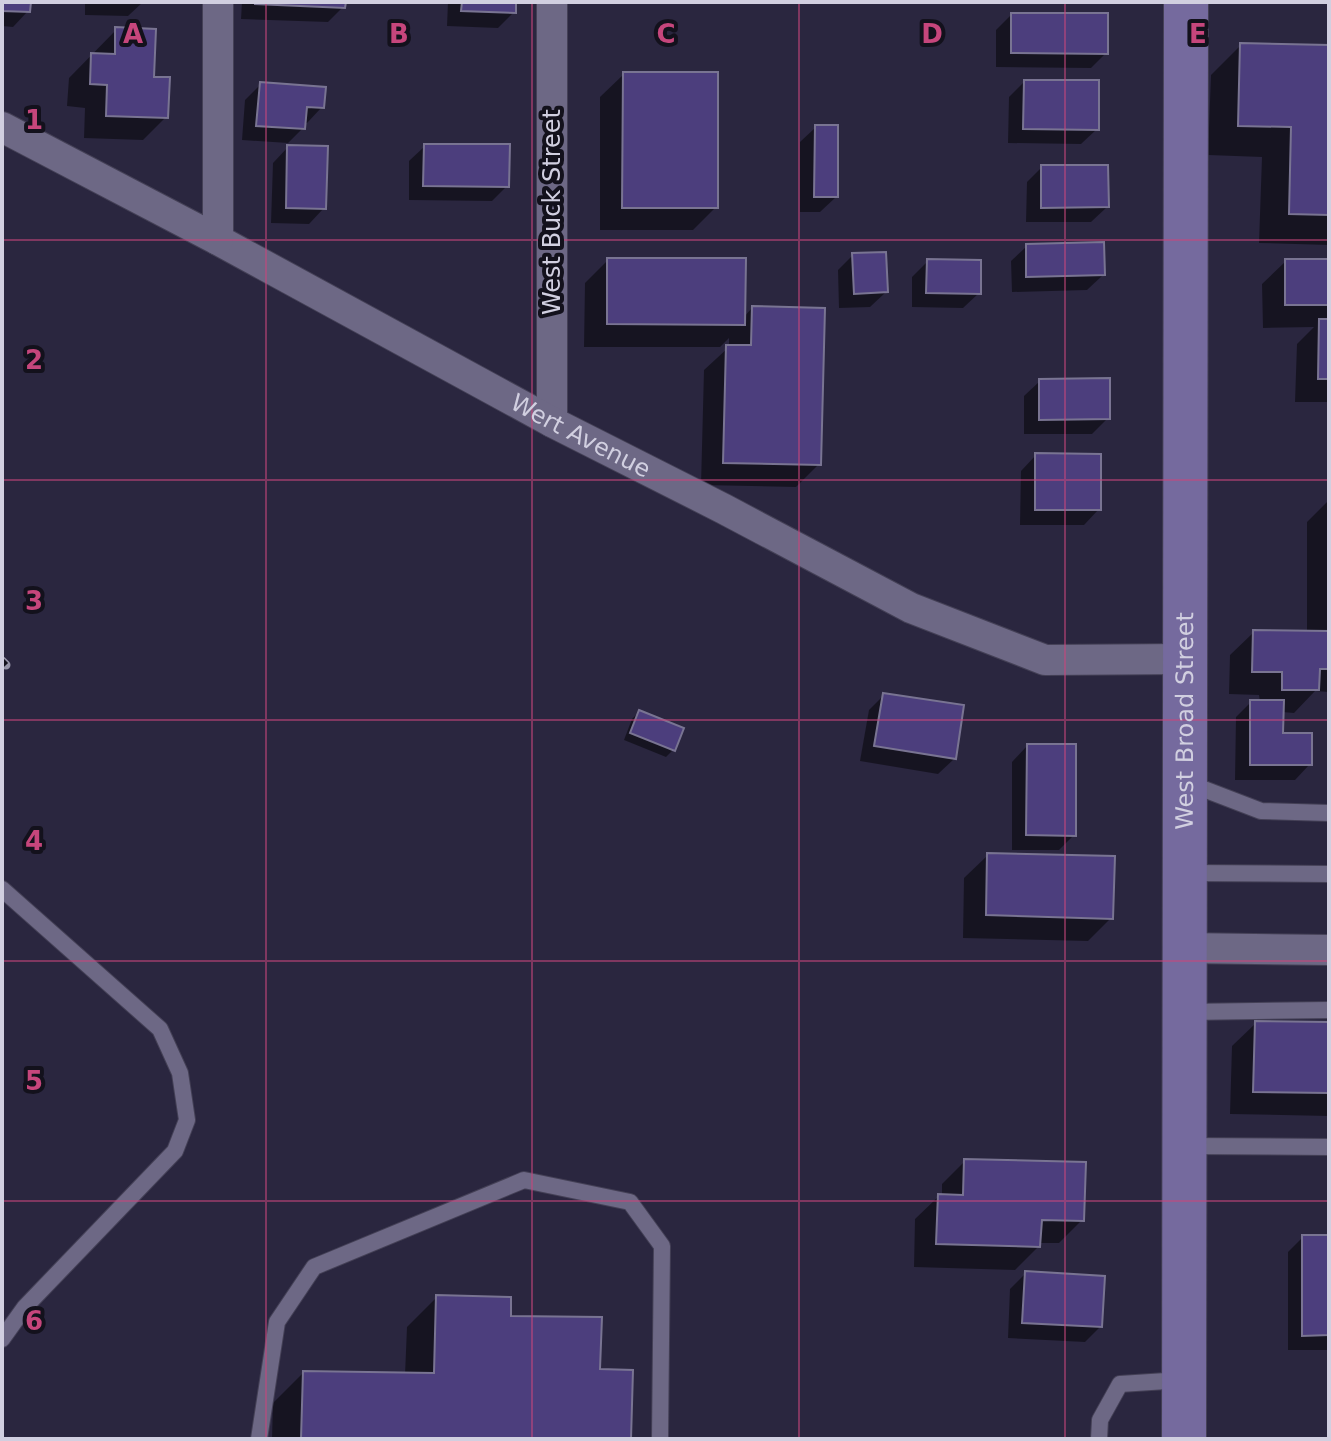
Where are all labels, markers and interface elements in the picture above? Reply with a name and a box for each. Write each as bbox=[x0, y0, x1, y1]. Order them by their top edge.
text: A bbox=[123, 19, 143, 49]
text: B bbox=[389, 19, 409, 49]
text: C bbox=[656, 19, 676, 49]
text: D bbox=[921, 19, 943, 49]
text: E bbox=[1189, 19, 1207, 49]
text: 1 bbox=[25, 105, 43, 135]
street label: West Buck Street bbox=[538, 109, 566, 315]
text: 2 bbox=[25, 345, 43, 375]
street label: Wert Avenue bbox=[506, 388, 655, 483]
text: 3 bbox=[25, 586, 43, 616]
street label: West Broad Street bbox=[1171, 612, 1199, 830]
text: 4 bbox=[25, 826, 43, 856]
text: 5 bbox=[25, 1066, 43, 1096]
text: 6 bbox=[25, 1306, 43, 1336]

